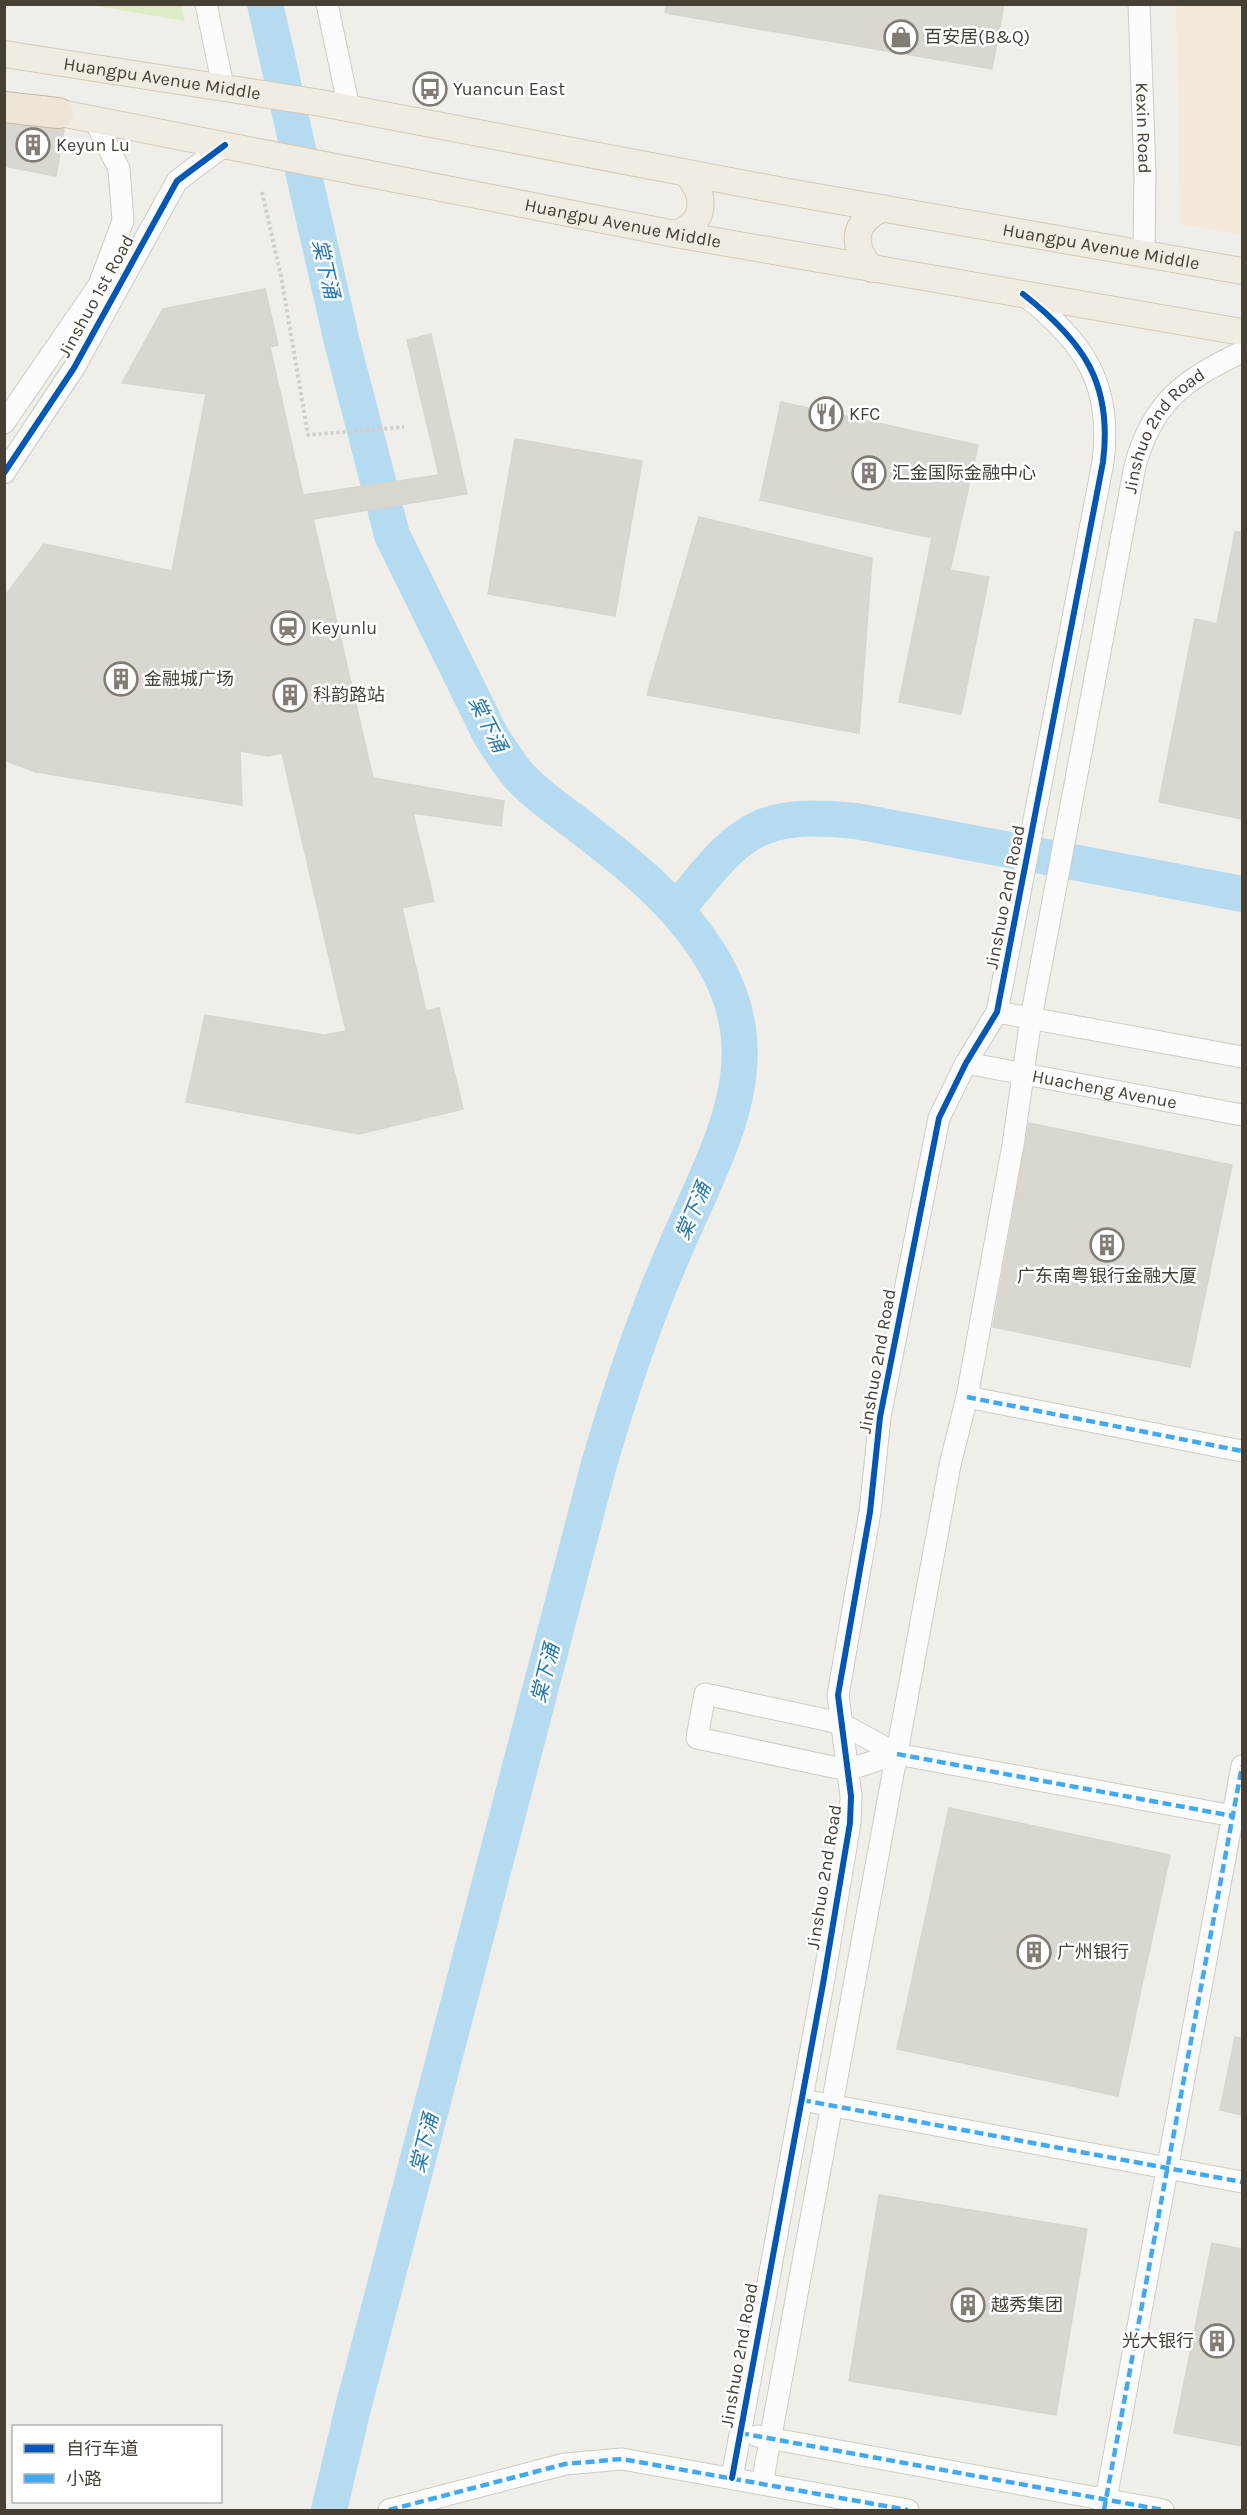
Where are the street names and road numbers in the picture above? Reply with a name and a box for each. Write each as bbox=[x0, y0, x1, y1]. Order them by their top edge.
street label: Huangpu Avenue Middle bbox=[62, 52, 262, 105]
street label: Kexin Road bbox=[1131, 82, 1156, 174]
street label: Huangpu Avenue Middle bbox=[523, 194, 723, 253]
street label: Huangpu Avenue Middle bbox=[1001, 219, 1201, 274]
street label: Jinshuo 1st Road bbox=[53, 231, 139, 361]
street label: Jinshuo 2nd Road bbox=[1119, 363, 1209, 495]
street label: Jinshuo 2nd Road bbox=[980, 823, 1030, 971]
street label: Huacheng Avenue bbox=[1030, 1065, 1179, 1114]
street label: Jinshuo 2nd Road bbox=[853, 1287, 901, 1435]
street label: Jinshuo 2nd Road bbox=[802, 1803, 846, 1951]
street label: Jinshuo 2nd Road bbox=[715, 2281, 763, 2429]

